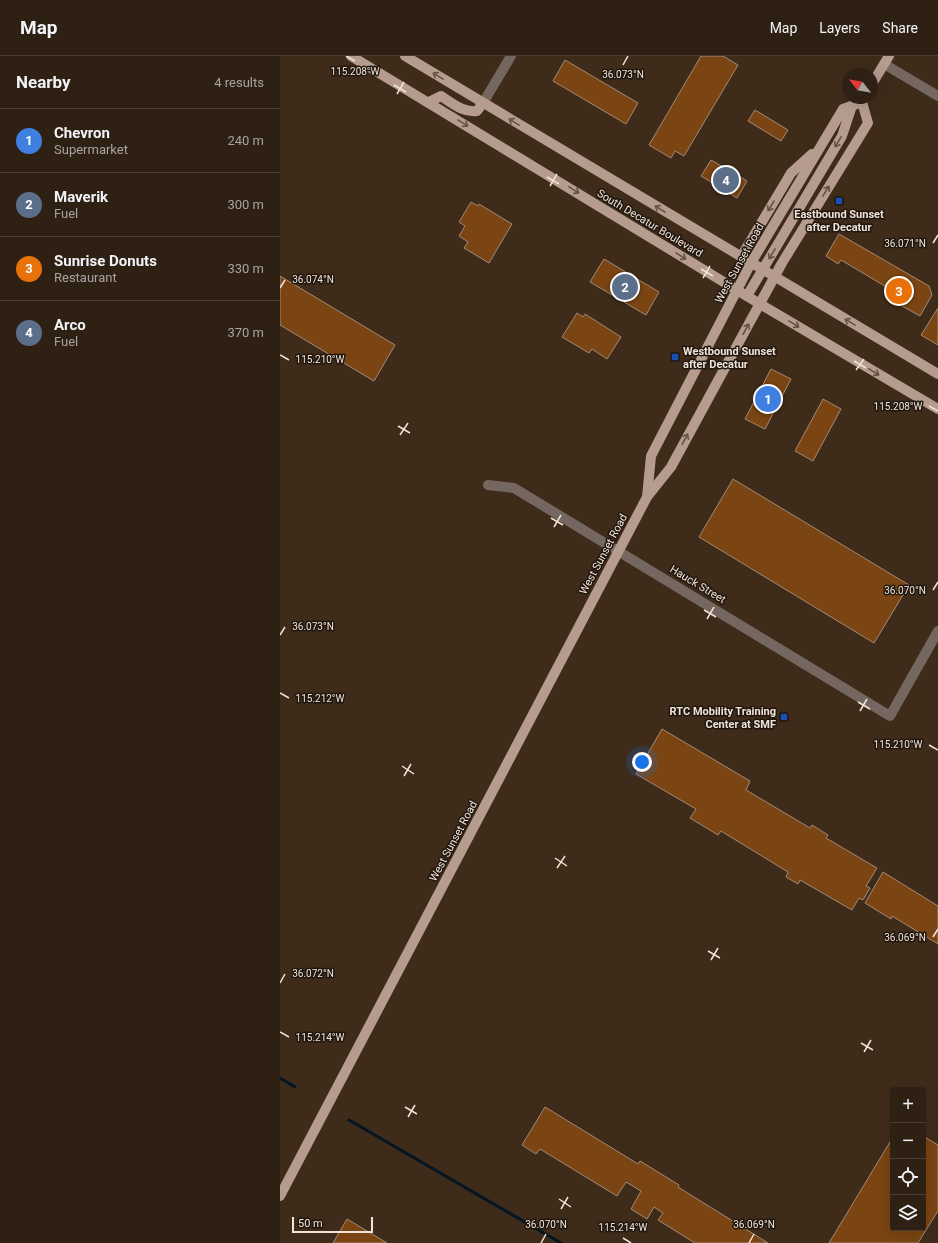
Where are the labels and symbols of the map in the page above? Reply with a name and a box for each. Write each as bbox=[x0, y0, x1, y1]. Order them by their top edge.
text: 115.208°W bbox=[331, 66, 380, 77]
north arrow bbox=[842, 68, 878, 104]
text: 36.073°N bbox=[602, 69, 644, 80]
one-way arrow bbox=[432, 71, 444, 79]
one-way arrow bbox=[508, 117, 520, 125]
one-way arrow bbox=[457, 119, 469, 127]
one-way arrow bbox=[834, 136, 842, 148]
pin: 4 bbox=[713, 165, 739, 195]
one-way arrow bbox=[822, 186, 830, 197]
one-way arrow bbox=[568, 187, 580, 195]
street label: South Decatur Boulevard bbox=[595, 187, 705, 260]
marker: Eastbound Sunset after Decatur bbox=[834, 196, 844, 206]
one-way arrow bbox=[767, 200, 775, 211]
one-way arrow bbox=[654, 204, 666, 212]
place label: Eastbound Sunset after Decatur bbox=[794, 208, 884, 234]
street label: West Sunset Road bbox=[712, 221, 767, 305]
text: 36.071°N bbox=[884, 238, 926, 249]
one-way arrow bbox=[767, 248, 775, 260]
one-way arrow bbox=[675, 252, 687, 260]
pin: 2 bbox=[612, 272, 638, 302]
text: 36.074°N bbox=[292, 274, 334, 285]
pin: 3 bbox=[886, 276, 912, 306]
one-way arrow bbox=[844, 317, 856, 325]
one-way arrow bbox=[788, 320, 799, 328]
one-way arrow bbox=[743, 323, 751, 335]
place label: Westbound Sunset after Decatur bbox=[683, 345, 776, 371]
marker: Westbound Sunset after Decatur bbox=[670, 352, 680, 362]
text: 115.210°W bbox=[296, 354, 345, 365]
one-way arrow bbox=[868, 368, 880, 376]
pin: 1 bbox=[755, 384, 781, 414]
text: 115.208°W bbox=[874, 401, 923, 412]
one-way arrow bbox=[682, 434, 690, 446]
street label: West Sunset Road bbox=[577, 512, 630, 597]
street label: Hauck Street bbox=[667, 563, 728, 606]
text: 36.070°N bbox=[884, 585, 926, 596]
text: 36.073°N bbox=[292, 621, 334, 632]
text: 115.212°W bbox=[296, 693, 345, 704]
place label: RTC Mobility Training Center at SMF bbox=[670, 705, 776, 731]
marker: RTC Mobility Training Center at SMF bbox=[779, 712, 789, 722]
text: 115.210°W bbox=[874, 739, 923, 750]
your location bbox=[632, 752, 652, 772]
street label: West Sunset Road bbox=[427, 799, 480, 884]
text: 36.069°N bbox=[884, 932, 926, 943]
text: 36.072°N bbox=[292, 968, 334, 979]
text: 115.214°W bbox=[296, 1032, 345, 1043]
scale bar bbox=[292, 1215, 373, 1234]
text: 36.070°N bbox=[525, 1219, 567, 1230]
text: 36.069°N bbox=[733, 1219, 775, 1230]
text: 115.214°W bbox=[599, 1222, 648, 1233]

